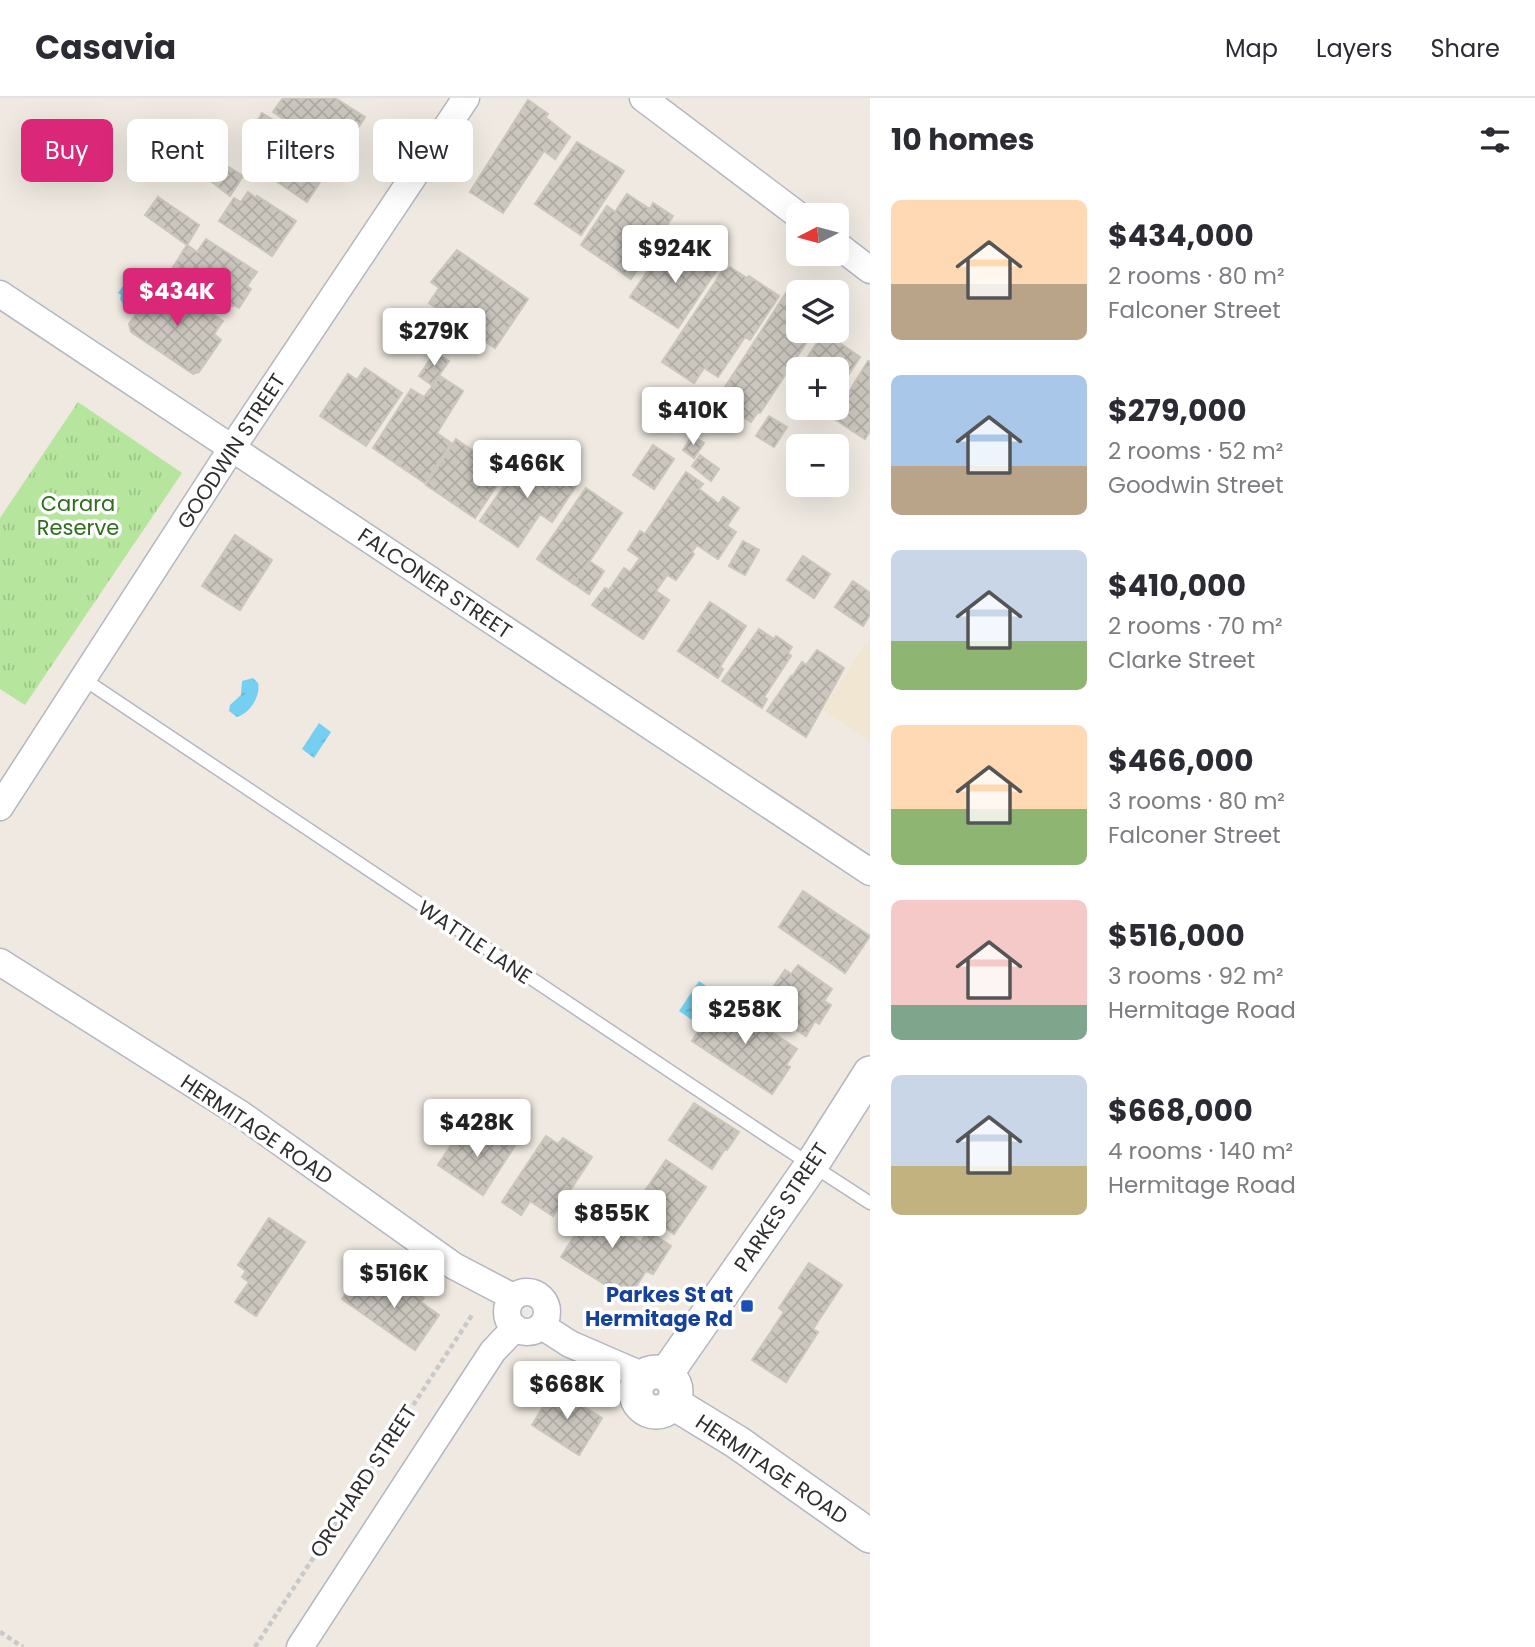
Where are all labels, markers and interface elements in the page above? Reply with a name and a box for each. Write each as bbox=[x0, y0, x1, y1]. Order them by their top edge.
text: Casavia bbox=[35, 24, 176, 71]
text: Map bbox=[1225, 32, 1278, 65]
text: Layers bbox=[1316, 32, 1392, 65]
text: Share bbox=[1430, 32, 1500, 65]
text: 10 homes bbox=[891, 118, 1035, 161]
chip: Buy bbox=[21, 119, 113, 182]
chip: Rent bbox=[127, 119, 228, 182]
chip: Filters bbox=[242, 119, 359, 182]
chip: New bbox=[373, 119, 473, 182]
icon: filters bbox=[1476, 121, 1514, 159]
north arrow bbox=[786, 203, 849, 266]
map controls bbox=[786, 203, 849, 497]
text: $434,000 bbox=[1108, 214, 1254, 257]
pin: $924K bbox=[626, 226, 724, 285]
icon: home bbox=[947, 228, 1031, 312]
text: $924K bbox=[638, 232, 712, 264]
text: 2 rooms · 80 m² bbox=[1108, 260, 1285, 292]
pin: $434K bbox=[128, 268, 226, 328]
text: $434K bbox=[139, 275, 215, 307]
button: layers bbox=[786, 280, 849, 343]
text: Falconer Street bbox=[1108, 294, 1281, 326]
pin: $279K bbox=[385, 308, 483, 368]
text: $279K bbox=[399, 315, 469, 347]
button: + bbox=[786, 357, 849, 420]
street label: GOODWIN STREET bbox=[170, 368, 292, 534]
pin: $410K bbox=[644, 388, 742, 447]
text: $279,000 bbox=[1108, 389, 1247, 432]
text: $410K bbox=[658, 394, 728, 426]
icon: home bbox=[947, 403, 1031, 487]
button: − bbox=[786, 434, 849, 497]
text: 2 rooms · 52 m² bbox=[1108, 435, 1283, 467]
pin: $466K bbox=[478, 440, 576, 500]
text: $466K bbox=[489, 447, 565, 479]
text: Goodwin Street bbox=[1108, 469, 1284, 501]
park label: Carara Reserve bbox=[37, 489, 119, 542]
street label: FALCONER STREET bbox=[352, 521, 518, 645]
text: $410,000 bbox=[1108, 564, 1246, 607]
icon: home bbox=[947, 578, 1031, 662]
text: 2 rooms · 70 m² bbox=[1108, 610, 1283, 642]
text: Clarke Street bbox=[1108, 644, 1255, 676]
text: $466,000 bbox=[1108, 739, 1254, 782]
icon: home bbox=[947, 753, 1031, 837]
text: 3 rooms · 80 m² bbox=[1108, 785, 1285, 817]
text: Falconer Street bbox=[1108, 819, 1281, 851]
street label: WATTLE LANE bbox=[412, 893, 538, 991]
text: $516,000 bbox=[1108, 914, 1245, 957]
icon: home bbox=[947, 928, 1031, 1012]
text: 3 rooms · 92 m² bbox=[1108, 960, 1284, 992]
pin: $258K bbox=[696, 986, 794, 1046]
text: $258K bbox=[708, 993, 782, 1025]
text: Hermitage Road bbox=[1108, 994, 1296, 1026]
street label: HERMITAGE ROAD bbox=[175, 1067, 339, 1191]
text: $668,000 bbox=[1108, 1089, 1253, 1132]
pin: $428K bbox=[428, 1100, 526, 1159]
icon: home bbox=[947, 1103, 1031, 1187]
text: $428K bbox=[440, 1106, 514, 1138]
text: 4 rooms · 140 m² bbox=[1108, 1135, 1293, 1167]
street label: PARKES STREET bbox=[727, 1137, 835, 1277]
text: Hermitage Road bbox=[1108, 1169, 1296, 1201]
pin: $855K bbox=[563, 1190, 661, 1250]
text: $855K bbox=[574, 1197, 650, 1229]
pin: $516K bbox=[345, 1250, 443, 1310]
text: $516K bbox=[359, 1257, 429, 1289]
place label: Parkes St at Hermitage Rd bbox=[585, 1280, 733, 1333]
marker: Parkes St at Hermitage Rd bbox=[739, 1298, 755, 1314]
pin: $668K bbox=[518, 1362, 616, 1421]
text: $668K bbox=[529, 1368, 605, 1400]
street label: ORCHARD STREET bbox=[303, 1399, 423, 1563]
street label: HERMITAGE ROAD bbox=[690, 1407, 854, 1531]

